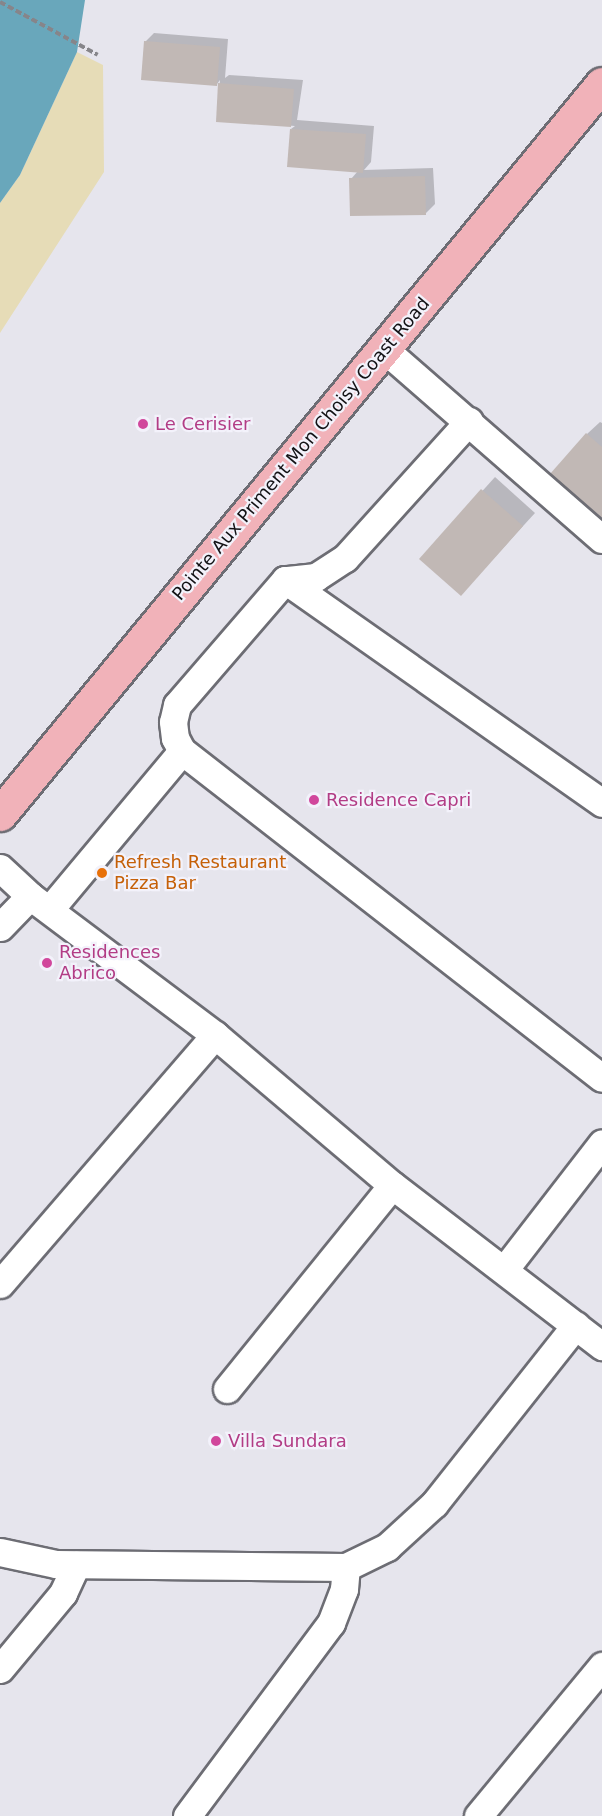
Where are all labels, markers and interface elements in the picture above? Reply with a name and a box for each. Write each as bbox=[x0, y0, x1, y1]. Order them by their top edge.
street label: Pointe Aux Priment Mon Choisy Coast Road bbox=[168, 293, 434, 605]
place label: Le Cerisier bbox=[155, 413, 250, 435]
marker: Le Cerisier bbox=[136, 417, 150, 431]
place label: Residence Capri bbox=[326, 789, 471, 811]
marker: Residence Capri bbox=[307, 793, 321, 807]
place label: Refresh Restaurant Pizza Bar bbox=[114, 852, 286, 894]
marker: Refresh Restaurant Pizza Bar bbox=[95, 866, 109, 880]
place label: Residences Abrico bbox=[59, 942, 160, 984]
marker: Residences Abrico bbox=[40, 956, 54, 970]
place label: Villa Sundara bbox=[228, 1430, 347, 1452]
marker: Villa Sundara bbox=[209, 1434, 223, 1448]

